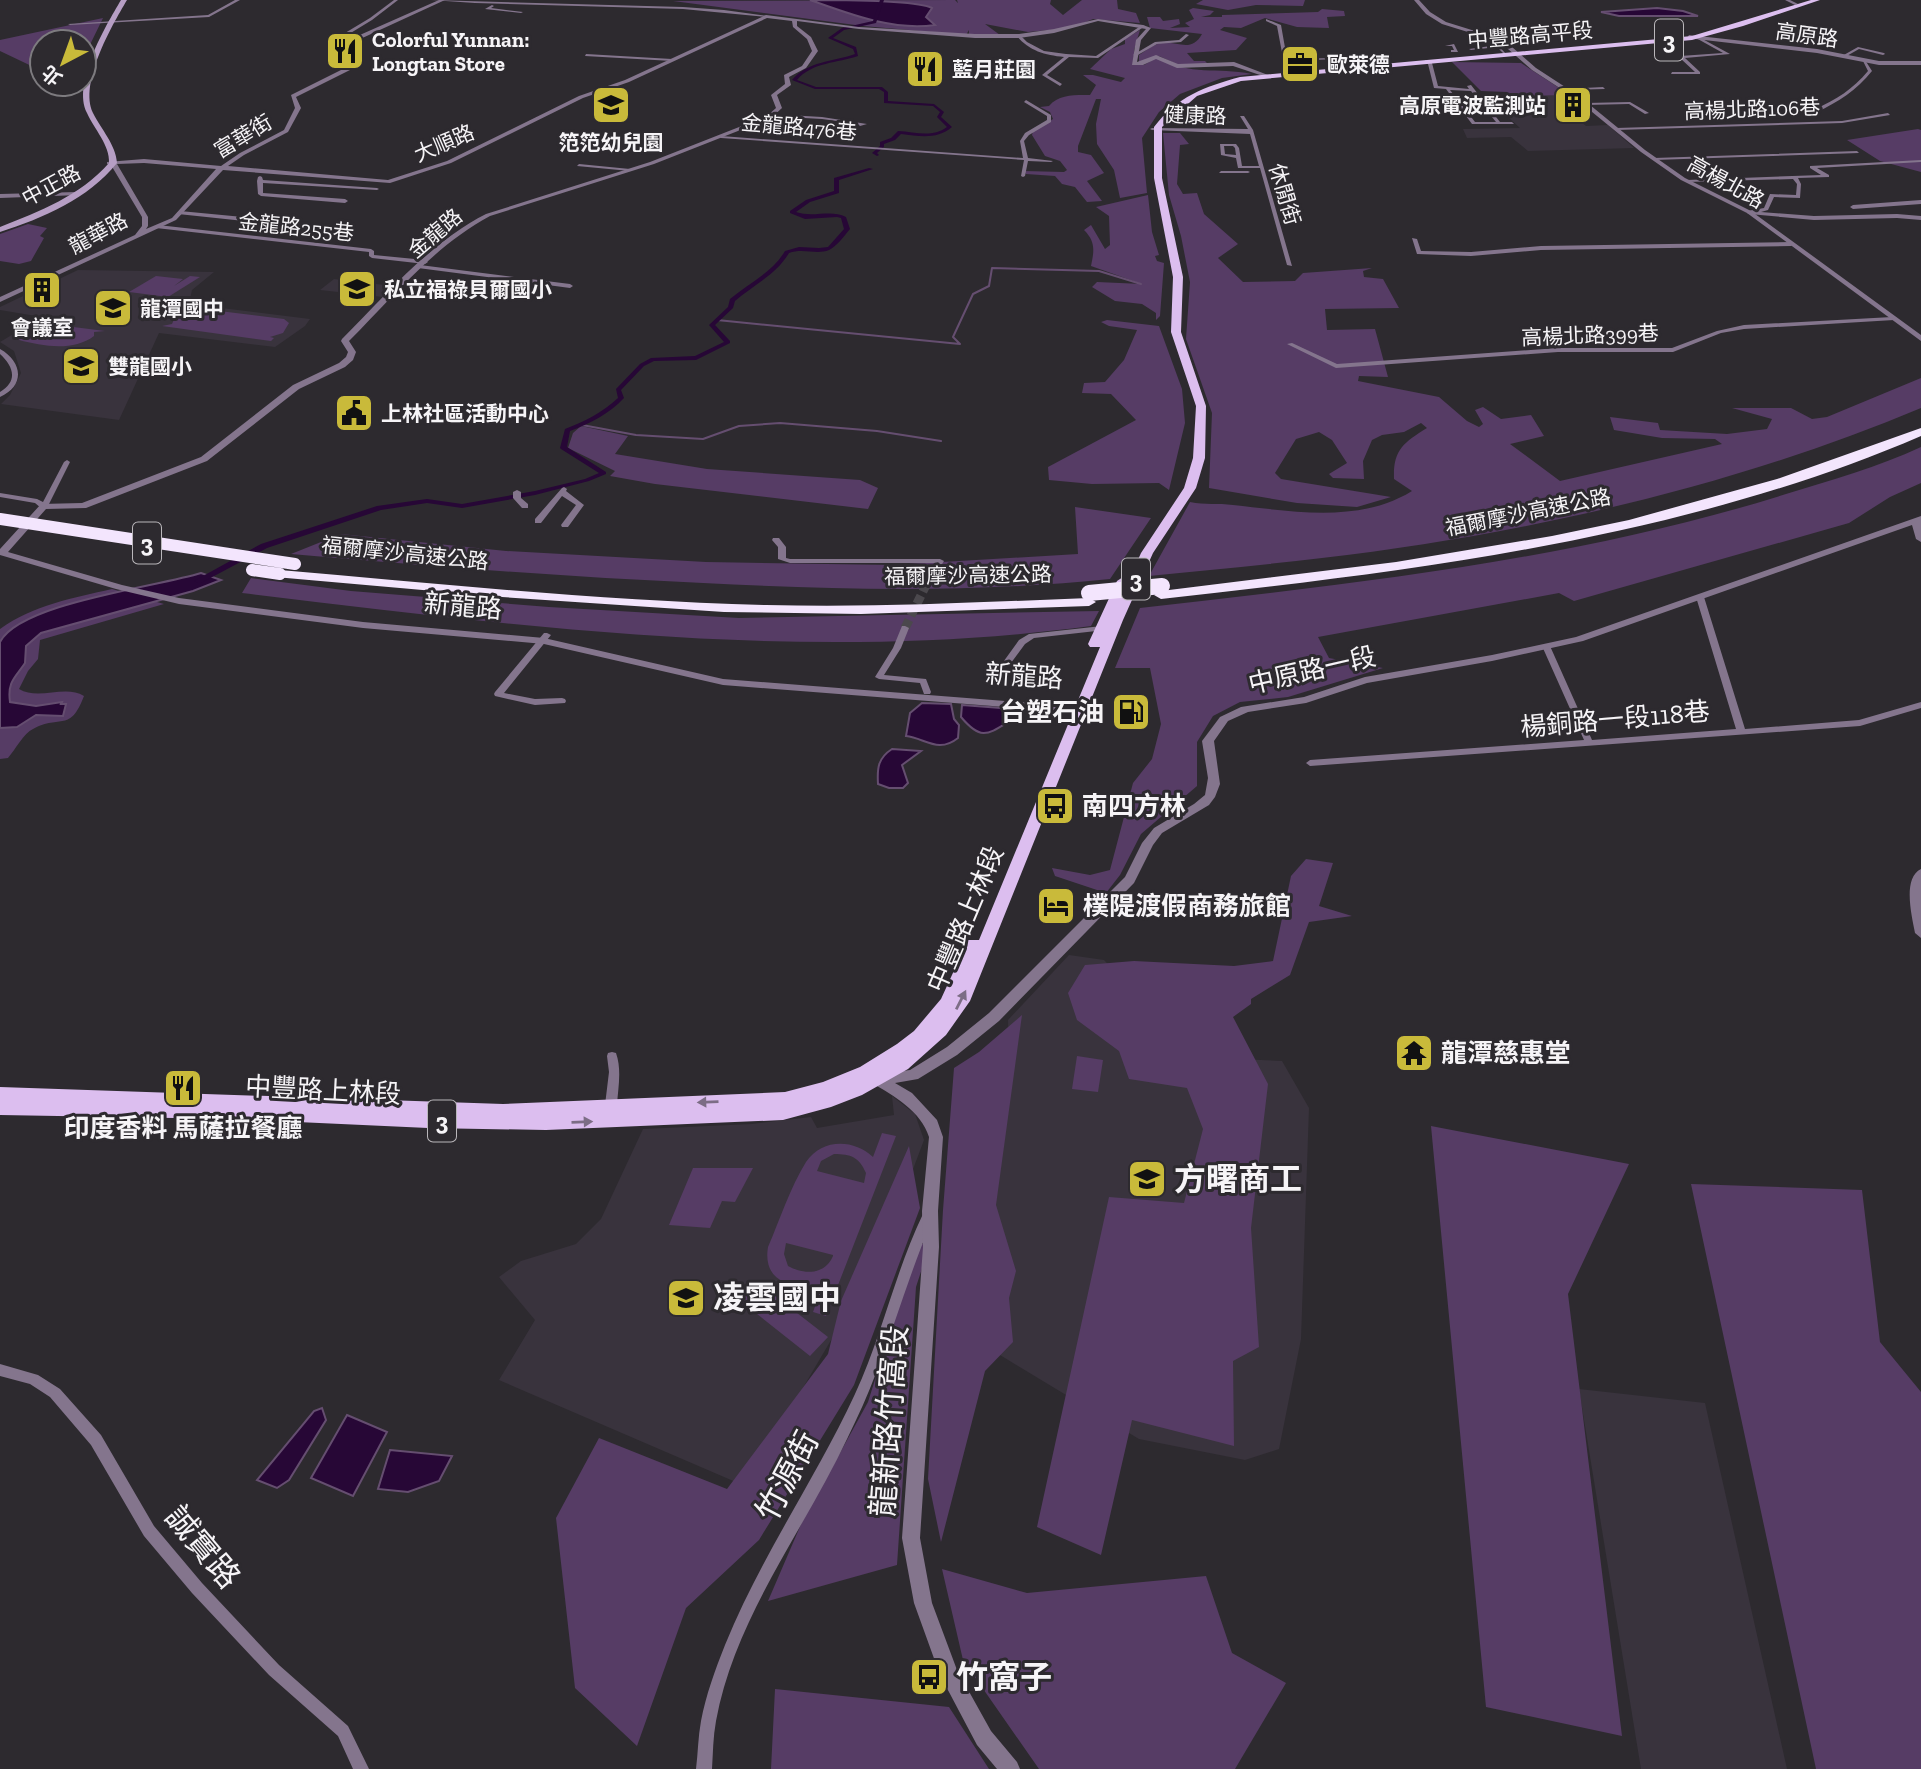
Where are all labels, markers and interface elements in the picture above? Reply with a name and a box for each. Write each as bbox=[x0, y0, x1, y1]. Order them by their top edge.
street label: 中豐路高平段 bbox=[1466, 17, 1594, 53]
street label: 高原路 bbox=[1774, 18, 1840, 52]
road number: 3 bbox=[1655, 20, 1683, 60]
place label: Colorful Yunnan: Longtan Store bbox=[372, 27, 529, 76]
north arrow bbox=[28, 28, 98, 98]
restaurant icon: Colorful Yunnan: Longtan Store bbox=[324, 30, 366, 72]
office icon: 歐萊德 bbox=[1279, 43, 1321, 85]
restaurant icon: 藍月莊園 bbox=[904, 48, 946, 90]
place label: 歐萊德 bbox=[1327, 52, 1390, 77]
place label: 藍月莊園 bbox=[952, 57, 1036, 82]
text: 北 bbox=[37, 61, 67, 90]
school or university icon: 笵笵幼兒園 bbox=[590, 84, 632, 126]
building icon: 高原電波監測站 bbox=[1552, 84, 1594, 126]
place label: 高原電波監測站 bbox=[1399, 93, 1546, 118]
street label: 高楊北路106巷 bbox=[1683, 94, 1821, 124]
street label: 健康路 bbox=[1163, 101, 1227, 129]
street label: 富華街 bbox=[210, 109, 276, 163]
street label: 金龍路476巷 bbox=[740, 109, 858, 145]
street label: 大順路 bbox=[410, 119, 478, 167]
place label: 笵笵幼兒園 bbox=[559, 130, 664, 155]
street label: 高楊北路 bbox=[1683, 151, 1769, 213]
street label: 中正路 bbox=[17, 159, 85, 211]
street label: 休閒街 bbox=[1264, 160, 1306, 228]
street label: 金龍路 bbox=[403, 203, 467, 263]
street label: 龍華路 bbox=[64, 207, 132, 259]
street label: 金龍路255巷 bbox=[237, 208, 355, 246]
school or university icon: 私立福祿貝爾國小 bbox=[336, 268, 378, 310]
building icon: 會議室 bbox=[21, 269, 63, 311]
place label: 私立福祿貝爾國小 bbox=[384, 277, 552, 302]
school or university icon: 龍潭國中 bbox=[92, 287, 134, 329]
place label: 龍潭國中 bbox=[140, 296, 224, 321]
place label: 會議室 bbox=[11, 315, 74, 340]
street label: 高楊北路399巷 bbox=[1521, 320, 1659, 350]
school or university icon: 雙龍國小 bbox=[60, 345, 102, 387]
place label: 雙龍國小 bbox=[108, 354, 192, 379]
public building icon: 上林社區活動中心 bbox=[333, 392, 375, 434]
place label: 上林社區活動中心 bbox=[381, 401, 549, 426]
street label: 福爾摩沙高速公路 bbox=[1443, 484, 1613, 540]
road number: 3 bbox=[133, 522, 161, 564]
street label: 福爾摩沙高速公路 bbox=[320, 532, 490, 574]
road number: 3 bbox=[1122, 558, 1150, 600]
street label: 福爾摩沙高速公路 bbox=[884, 561, 1052, 589]
street label: 新龍路 bbox=[423, 587, 503, 625]
street label: 中原路一段 bbox=[1245, 640, 1379, 700]
street label: 新龍路 bbox=[984, 657, 1064, 695]
fuel station icon: 台塑石油 bbox=[1110, 691, 1152, 733]
street label: 楊銅路一段118巷 bbox=[1519, 695, 1711, 743]
place label: 台塑石油 bbox=[1000, 696, 1104, 728]
bus stop icon: 南四方林 bbox=[1034, 785, 1076, 827]
place label: 南四方林 bbox=[1082, 790, 1186, 822]
street label: 中豐路上林段 bbox=[920, 841, 1010, 997]
hotel icon: 樸隄渡假商務旅館 bbox=[1035, 885, 1077, 927]
place label: 樸隄渡假商務旅館 bbox=[1083, 890, 1291, 922]
one-way arrow bbox=[956, 990, 967, 1010]
temple icon: 龍潭慈惠堂 bbox=[1393, 1032, 1435, 1074]
place label: 龍潭慈惠堂 bbox=[1441, 1037, 1571, 1069]
restaurant icon: 印度香料 馬薩拉餐廳 bbox=[162, 1067, 204, 1109]
street label: 中豐路上林段 bbox=[244, 1070, 402, 1110]
one-way arrow bbox=[696, 1096, 718, 1108]
road number: 3 bbox=[428, 1100, 456, 1142]
place label: 印度香料 馬薩拉餐廳 bbox=[64, 1112, 302, 1144]
one-way arrow bbox=[572, 1116, 594, 1127]
school or university icon: 方曙商工 bbox=[1126, 1158, 1168, 1200]
place label: 方曙商工 bbox=[1174, 1160, 1302, 1198]
school or university icon: 凌雲國中 bbox=[665, 1277, 707, 1319]
place label: 凌雲國中 bbox=[713, 1279, 841, 1317]
street label: 龍新路竹窩段 bbox=[863, 1324, 915, 1518]
street label: 竹源街 bbox=[748, 1425, 826, 1527]
street label: 誠實路 bbox=[158, 1498, 248, 1596]
bus stop icon: 竹窩子 bbox=[908, 1656, 950, 1698]
place label: 竹窩子 bbox=[956, 1658, 1052, 1696]

